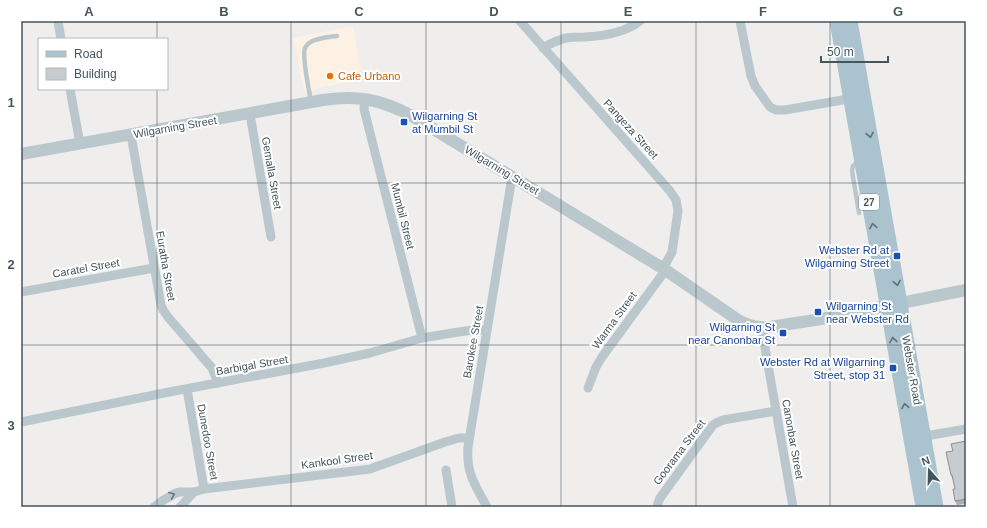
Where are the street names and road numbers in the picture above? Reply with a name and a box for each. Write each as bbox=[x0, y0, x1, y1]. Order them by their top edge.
street label: Pangeza Street bbox=[601, 97, 661, 161]
street label: Wilgarning Street bbox=[132, 114, 218, 140]
street label: Gemalla Street bbox=[260, 136, 284, 210]
street label: Wilgarning Street bbox=[463, 143, 541, 197]
street label: Mumbil Street bbox=[389, 182, 417, 250]
road number: 27 bbox=[859, 194, 879, 210]
street label: Euratha Street bbox=[154, 230, 178, 302]
street label: Caratel Street bbox=[52, 256, 120, 280]
street label: Warma Street bbox=[589, 289, 639, 351]
street label: Barokee Street bbox=[461, 305, 485, 379]
street label: Webster Road bbox=[900, 334, 924, 406]
street label: Barbigal Street bbox=[215, 353, 289, 377]
street label: Canonbar Street bbox=[780, 398, 806, 480]
street label: Dunedoo Street bbox=[195, 403, 221, 481]
street label: Goorama Street bbox=[651, 417, 707, 487]
street label: Kankool Street bbox=[300, 449, 374, 471]

